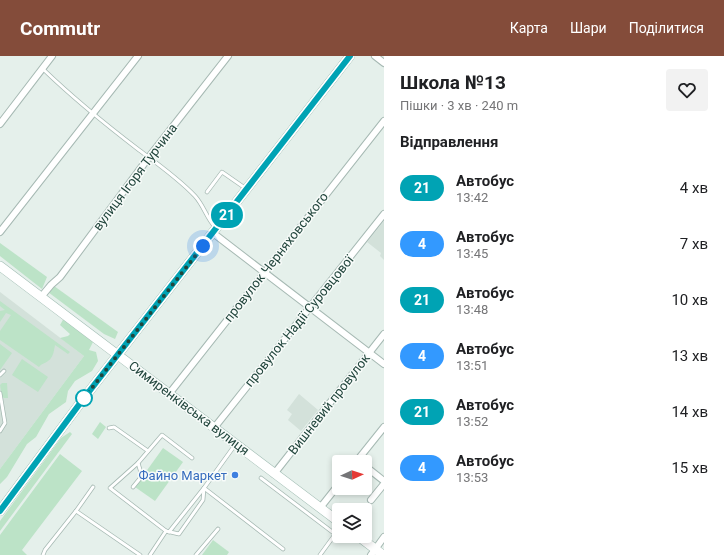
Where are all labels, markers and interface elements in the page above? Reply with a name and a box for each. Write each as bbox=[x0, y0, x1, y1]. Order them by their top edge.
text: Commutr bbox=[20, 17, 100, 40]
text: Карта bbox=[510, 20, 548, 36]
text: Шари bbox=[570, 20, 607, 36]
text: Поділитися bbox=[629, 20, 704, 36]
button: heart bbox=[666, 69, 708, 111]
text: Школа №13 bbox=[400, 71, 506, 94]
text: Пішки · 3 хв · 240 m bbox=[400, 98, 518, 113]
street label: вулиця Ігоря Турчина bbox=[90, 121, 180, 233]
text: Відправлення bbox=[400, 133, 498, 151]
text: Автобус bbox=[456, 172, 514, 190]
text: 4 хв bbox=[680, 179, 708, 197]
text: 21 bbox=[414, 180, 430, 196]
street label: провулок Черняховського bbox=[221, 189, 331, 325]
text: 13:42 bbox=[456, 190, 488, 205]
line badge: 21 bbox=[209, 202, 245, 228]
text: 21 bbox=[219, 207, 235, 223]
text: Автобус bbox=[456, 228, 514, 246]
text: 7 хв bbox=[680, 235, 708, 253]
your location bbox=[193, 236, 213, 256]
text: 4 bbox=[418, 236, 426, 252]
text: 13:45 bbox=[456, 246, 488, 261]
street label: провулок Надії Суровцової bbox=[241, 252, 357, 390]
text: Автобус bbox=[456, 284, 514, 302]
text: 10 хв bbox=[671, 291, 708, 309]
text: 21 bbox=[414, 292, 430, 308]
text: 13:48 bbox=[456, 302, 488, 317]
text: Автобус bbox=[456, 340, 514, 358]
text: 13 хв bbox=[671, 347, 708, 365]
text: 4 bbox=[418, 348, 426, 364]
street label: Вишневий провулок bbox=[285, 351, 373, 457]
street label: Симиренківська вулиця bbox=[126, 358, 252, 458]
text: 13:51 bbox=[456, 358, 488, 373]
unlabelled marker bbox=[75, 389, 93, 407]
text: Автобус bbox=[456, 396, 514, 414]
text: 14 хв bbox=[671, 403, 708, 421]
text: 21 bbox=[414, 404, 430, 420]
text: 13:52 bbox=[456, 414, 488, 429]
text: Автобус bbox=[456, 452, 514, 470]
north arrow bbox=[332, 455, 372, 495]
map controls bbox=[332, 455, 372, 543]
text: 15 хв bbox=[671, 459, 708, 477]
text: 4 bbox=[418, 460, 426, 476]
place label: Файно Маркет bbox=[139, 468, 227, 483]
marker: Файно Маркет bbox=[230, 470, 240, 480]
text: 13:53 bbox=[456, 470, 488, 485]
button: layers bbox=[332, 503, 372, 543]

